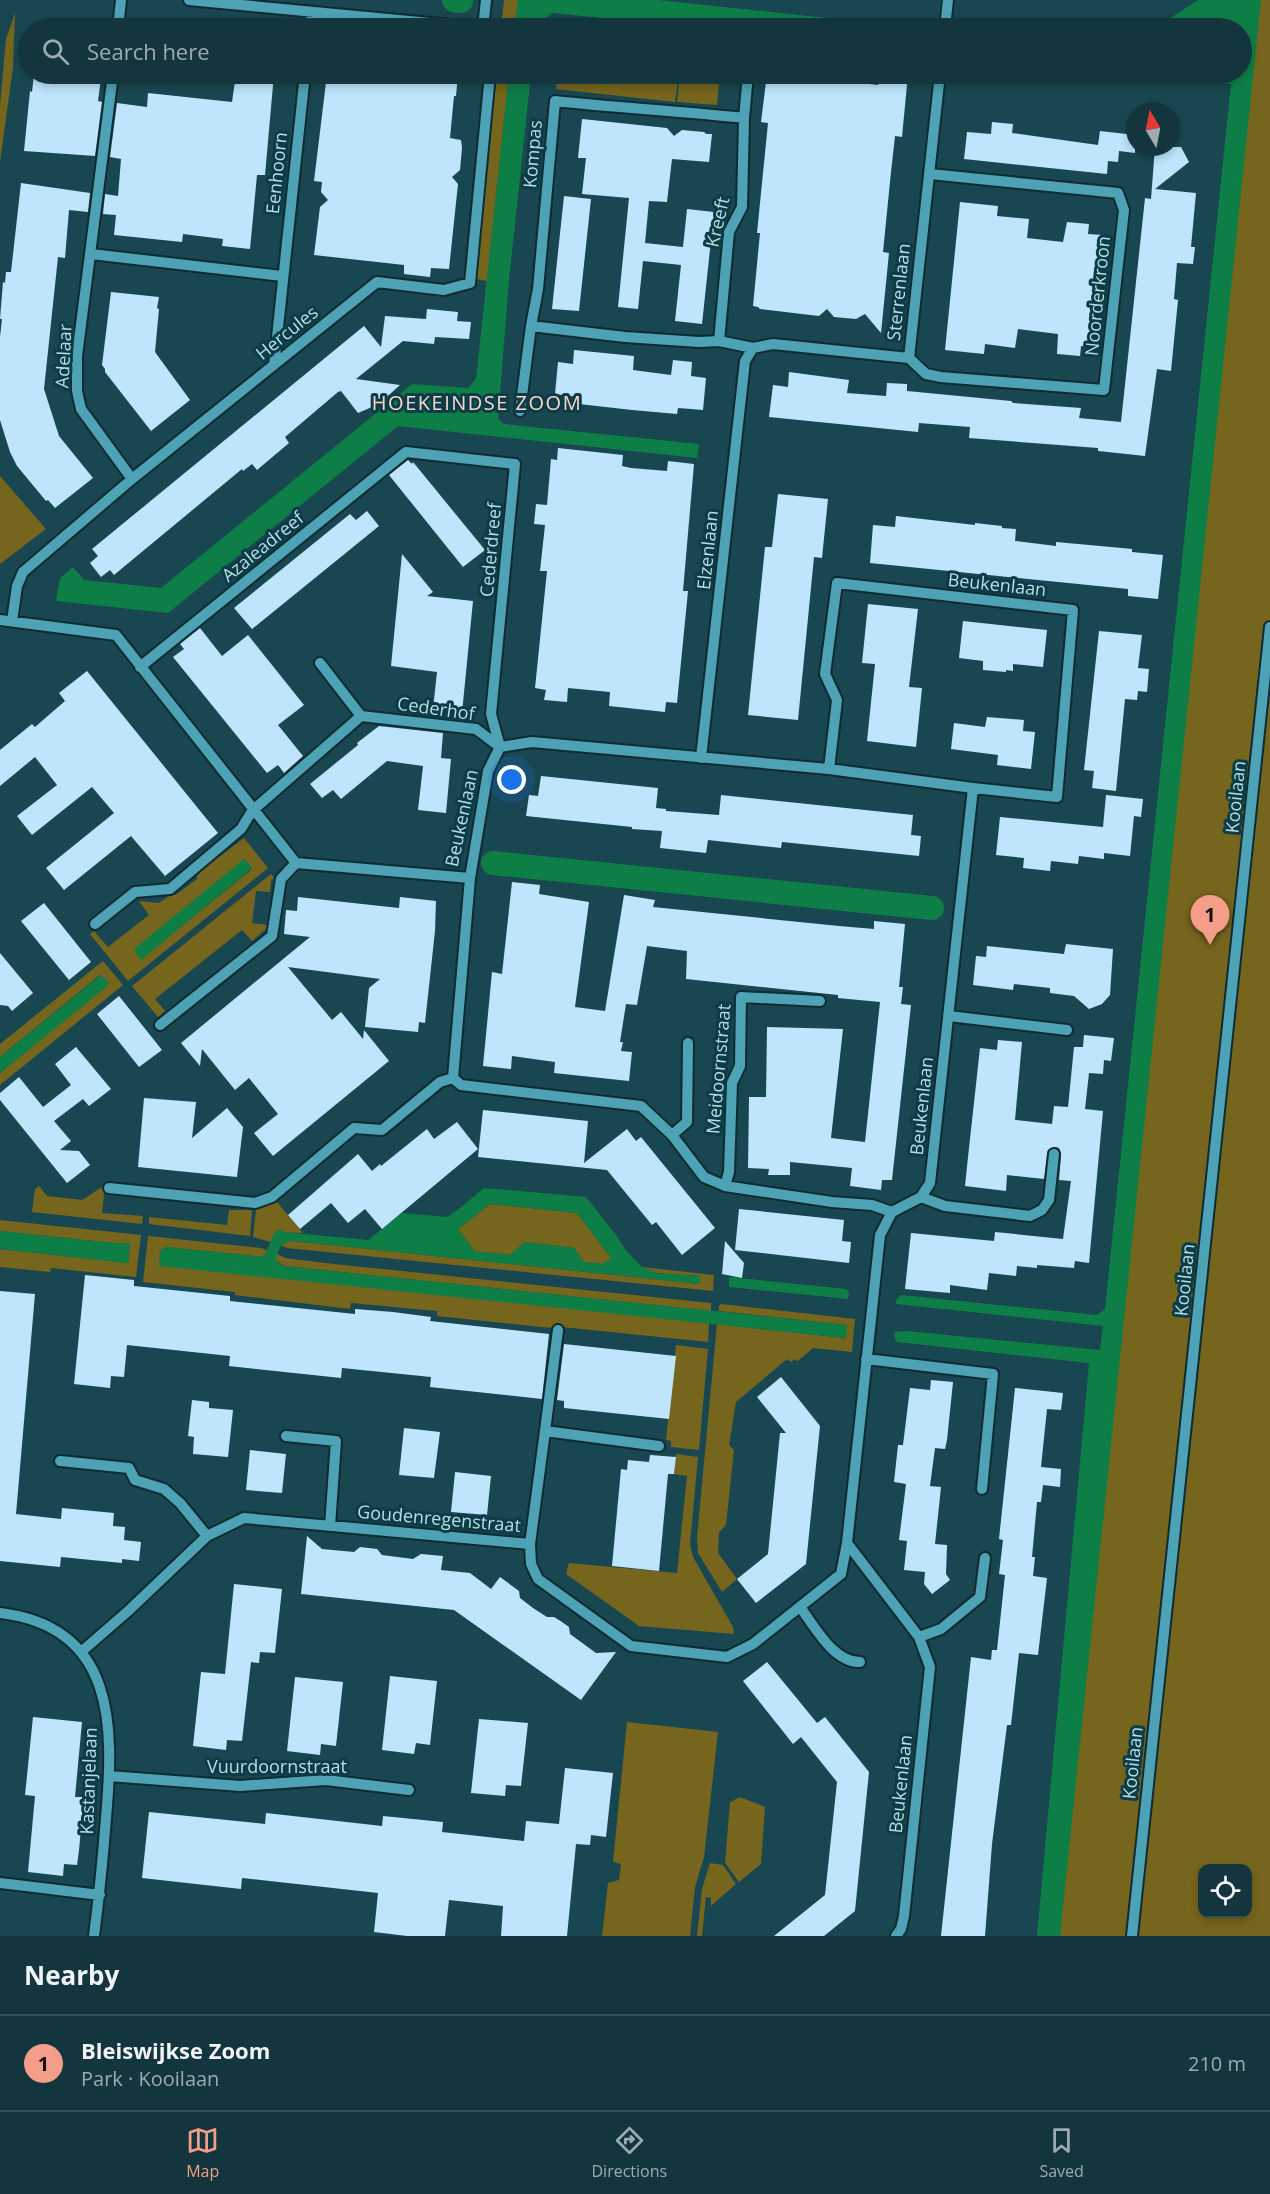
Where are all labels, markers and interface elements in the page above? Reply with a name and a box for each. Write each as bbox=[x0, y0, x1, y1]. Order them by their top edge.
search box bbox=[18, 18, 1252, 84]
icon: search bbox=[39, 35, 72, 68]
text: Search here bbox=[87, 36, 210, 66]
north arrow bbox=[1126, 102, 1180, 156]
street label: Kompas bbox=[517, 119, 547, 189]
street label: Eenhoorn bbox=[260, 131, 292, 215]
street label: Kreeft bbox=[700, 194, 734, 249]
street label: Noorderkroon bbox=[1079, 235, 1115, 357]
street label: Sterrenlaan bbox=[881, 242, 915, 342]
street label: Hercules bbox=[250, 300, 323, 365]
street label: Adelaar bbox=[49, 323, 77, 389]
district label: HOEKEINDSE ZOOM bbox=[372, 389, 582, 416]
street label: Cederdreef bbox=[474, 501, 506, 598]
street label: Azaleadreef bbox=[216, 505, 309, 587]
street label: Elzenlaan bbox=[691, 509, 723, 591]
street label: Beukenlaan bbox=[947, 567, 1048, 601]
street label: Cederhof bbox=[396, 691, 477, 725]
street label: Kooilaan bbox=[1219, 759, 1251, 834]
your location bbox=[497, 765, 526, 794]
street label: Beukenlaan bbox=[439, 767, 483, 869]
pin: 1 bbox=[1190, 896, 1230, 945]
street label: Meidoornstraat bbox=[700, 1003, 736, 1135]
street label: Beukenlaan bbox=[904, 1055, 938, 1156]
street label: Kooilaan bbox=[1168, 1242, 1200, 1317]
street label: Goudenregenstraat bbox=[356, 1499, 522, 1537]
street label: Kooilaan bbox=[1116, 1725, 1148, 1800]
street label: Kastanjelaan bbox=[74, 1727, 102, 1835]
street label: Beukenlaan bbox=[883, 1733, 917, 1834]
street label: Vuurdoornstraat bbox=[207, 1754, 347, 1778]
map controls bbox=[1198, 1864, 1252, 1918]
button: locate bbox=[1198, 1864, 1252, 1918]
text: Nearby bbox=[24, 1957, 119, 1993]
text: Bleiswijkse Zoom bbox=[81, 2035, 270, 2065]
text: 1 bbox=[38, 2050, 49, 2077]
text: 210 m bbox=[1188, 2050, 1246, 2077]
text: Park · Kooilaan bbox=[81, 2065, 219, 2092]
tab: Map bbox=[186, 2124, 219, 2182]
tab: Directions bbox=[592, 2124, 667, 2182]
tab: Saved bbox=[1039, 2124, 1084, 2182]

